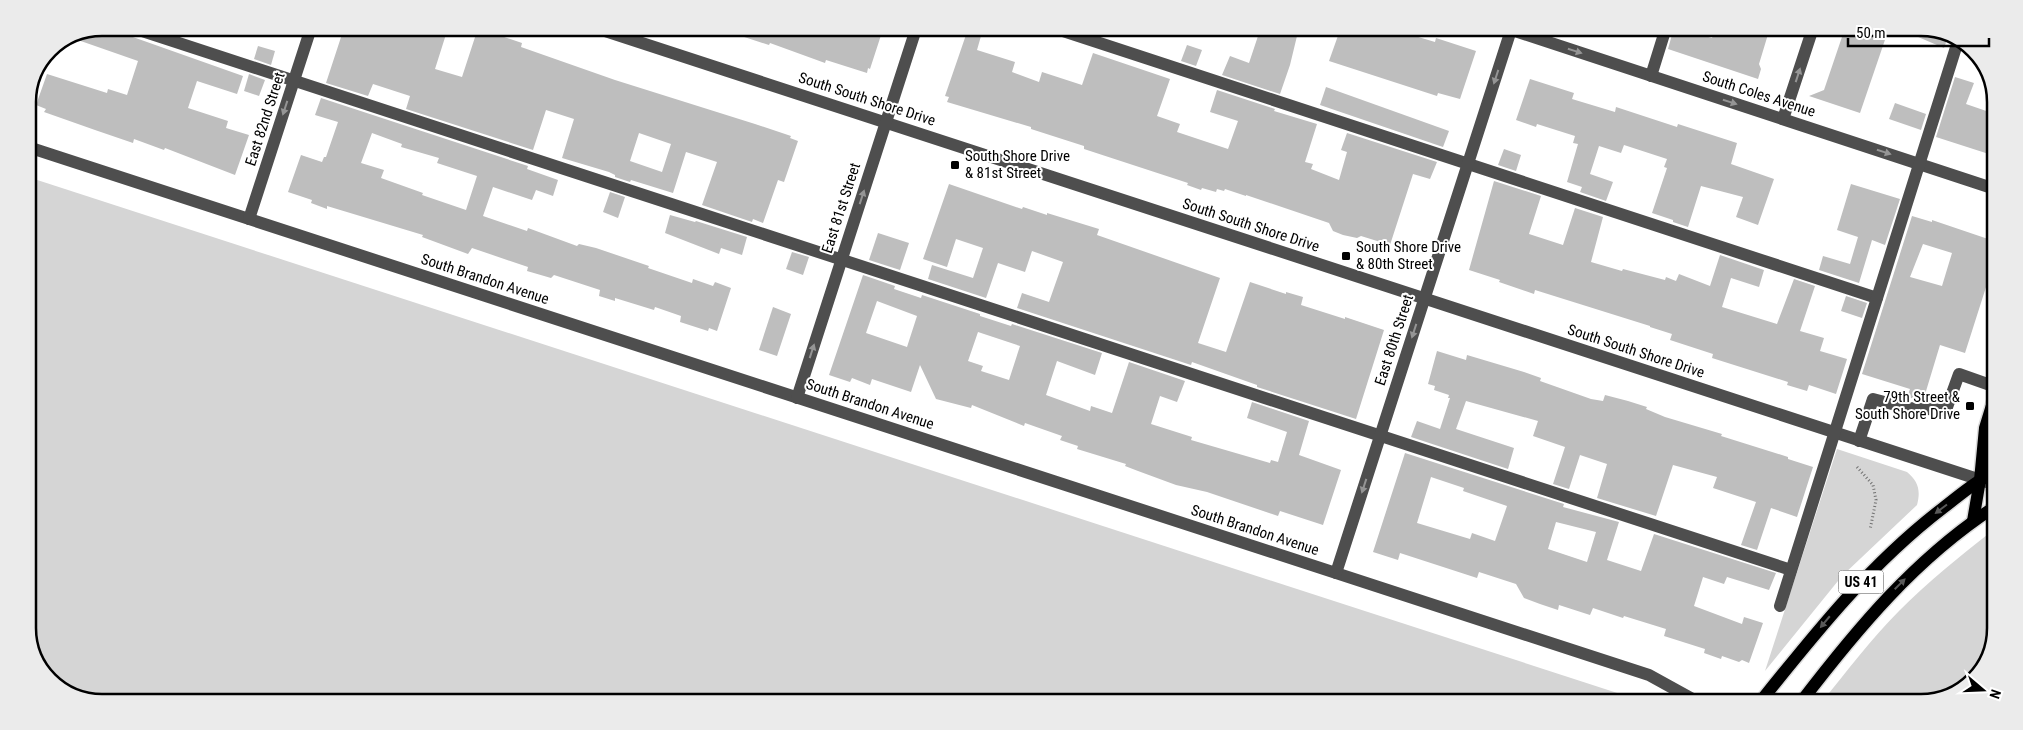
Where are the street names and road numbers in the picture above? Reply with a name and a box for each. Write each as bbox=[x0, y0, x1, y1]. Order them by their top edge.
street label: South Coles Avenue bbox=[1700, 67, 1818, 121]
street label: South South Shore Drive bbox=[796, 68, 938, 130]
street label: East 82nd Street bbox=[241, 70, 289, 168]
street label: East 81st Street bbox=[818, 160, 864, 256]
street label: South South Shore Drive bbox=[1180, 194, 1322, 256]
street label: South Brandon Avenue bbox=[419, 250, 551, 308]
street label: East 80th Street bbox=[1371, 292, 1417, 388]
street label: South South Shore Drive bbox=[1565, 320, 1707, 382]
street label: South Brandon Avenue bbox=[804, 375, 936, 433]
street label: South Brandon Avenue bbox=[1189, 501, 1321, 559]
road number: US 41 bbox=[1838, 570, 1884, 594]

